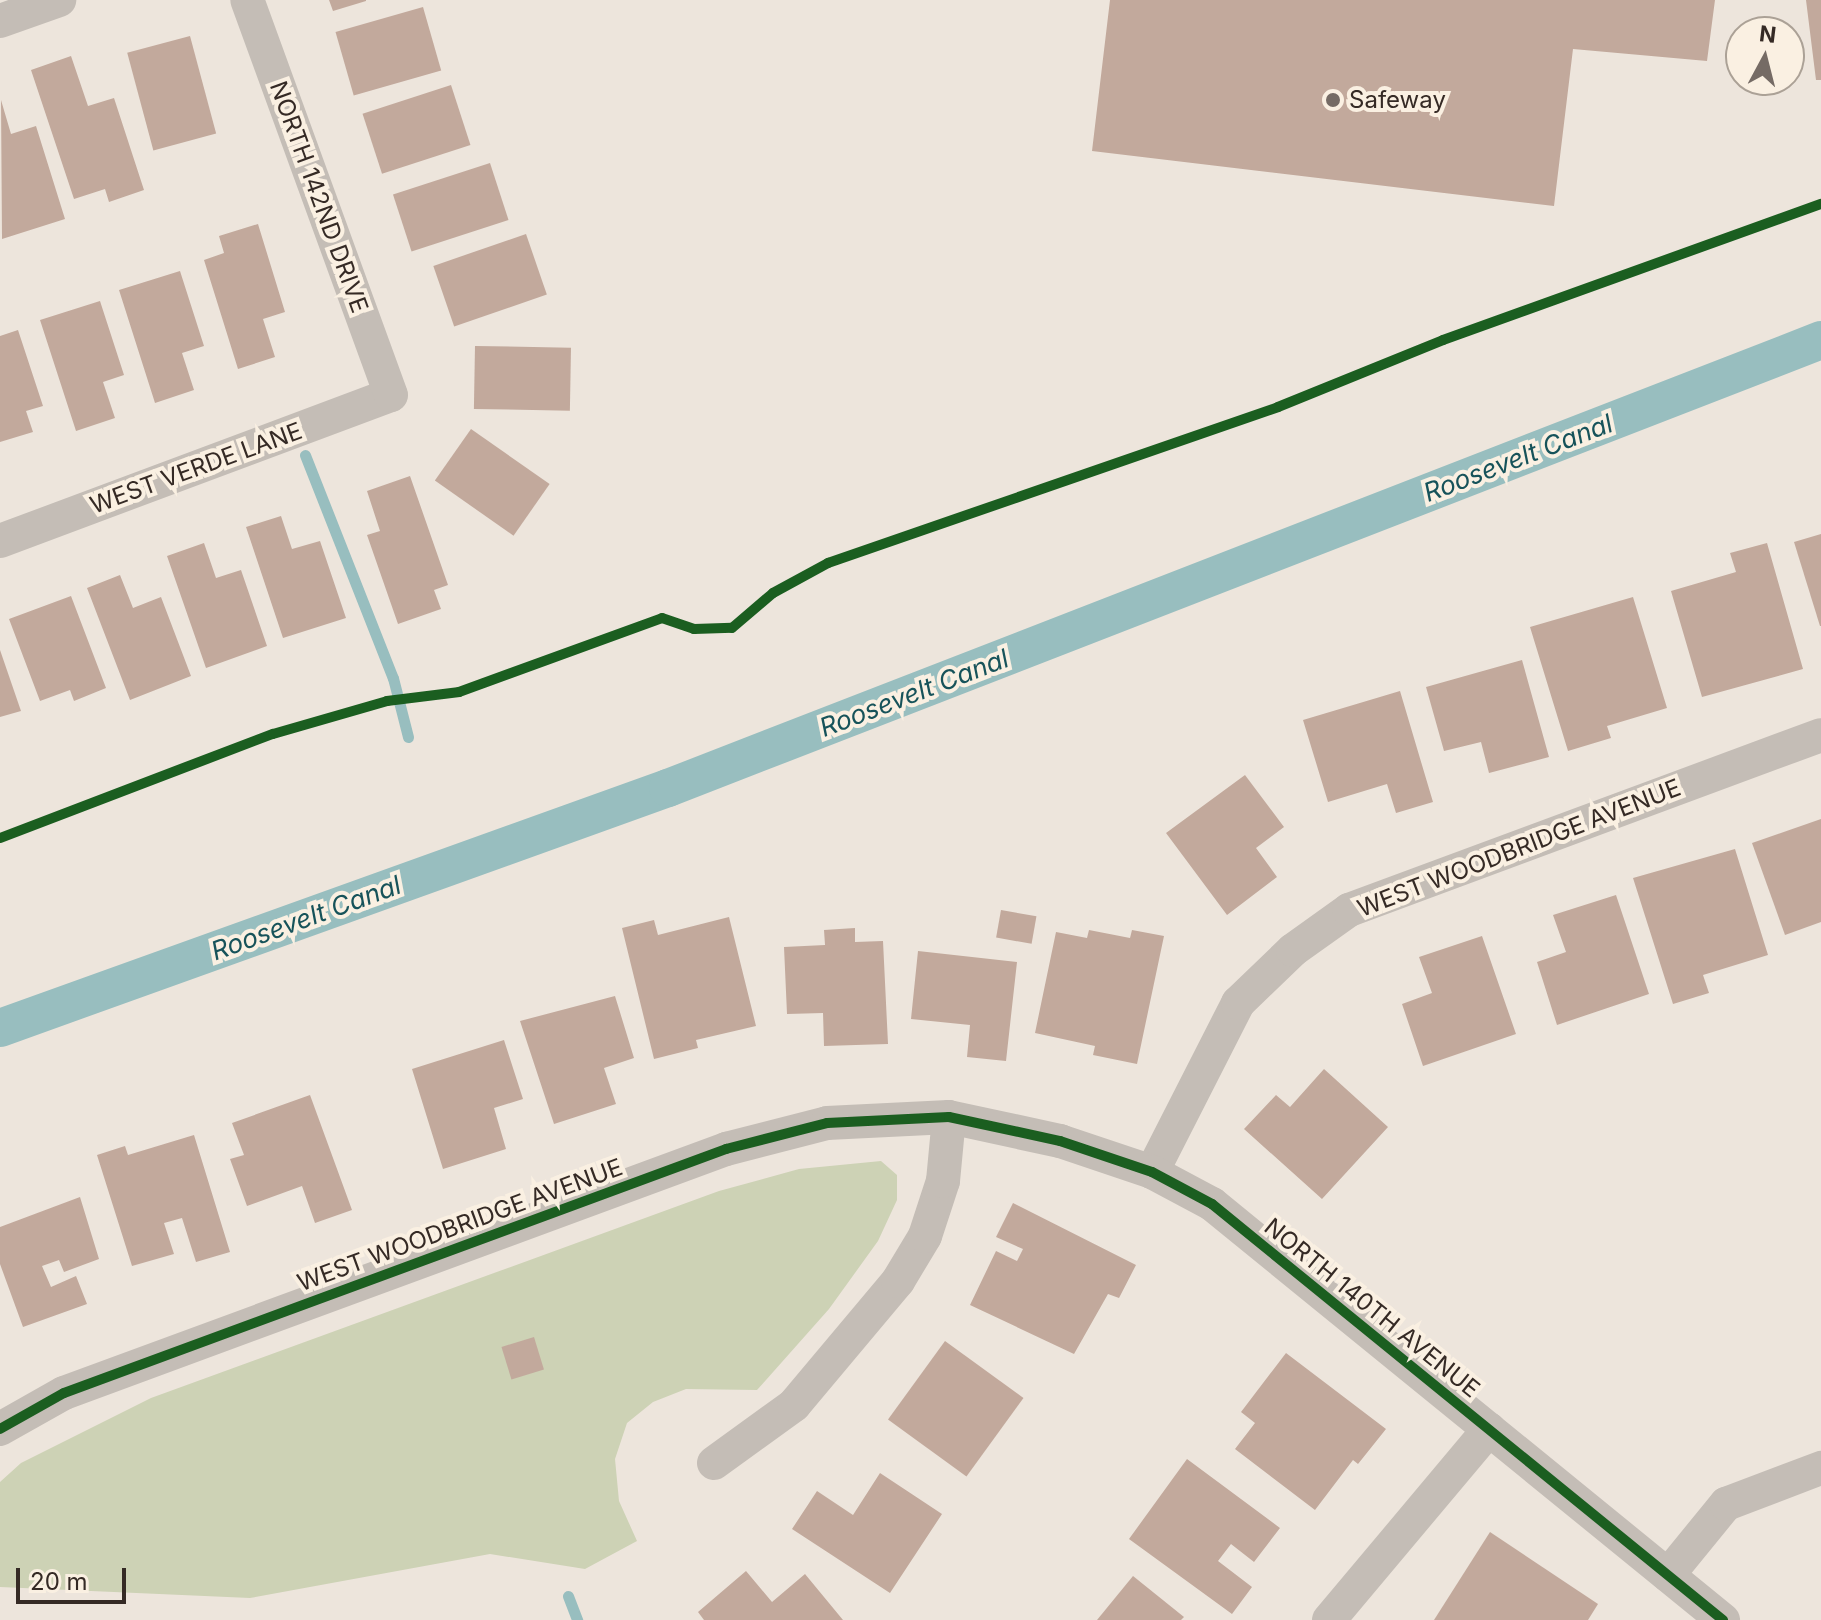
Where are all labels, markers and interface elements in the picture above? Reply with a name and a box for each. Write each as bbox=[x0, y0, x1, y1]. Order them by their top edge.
north arrow bbox=[1725, 16, 1805, 96]
text: N bbox=[1758, 20, 1778, 48]
street label: NORTH 142ND DRIVE bbox=[264, 77, 374, 317]
place label: Safeway bbox=[1349, 86, 1446, 114]
marker: Safeway bbox=[1324, 91, 1342, 109]
water label: Roosevelt Canal bbox=[1419, 408, 1617, 508]
street label: WEST VERDE LANE bbox=[86, 416, 306, 520]
water label: Roosevelt Canal bbox=[815, 643, 1013, 743]
street label: WEST WOODBRIDGE AVENUE bbox=[1353, 773, 1685, 923]
water label: Roosevelt Canal bbox=[207, 869, 405, 967]
street label: WEST WOODBRIDGE AVENUE bbox=[294, 1153, 626, 1297]
street label: NORTH 140TH AVENUE bbox=[1259, 1212, 1485, 1404]
scale bar bbox=[20, 1552, 130, 1602]
text: 20 m bbox=[30, 1567, 88, 1596]

